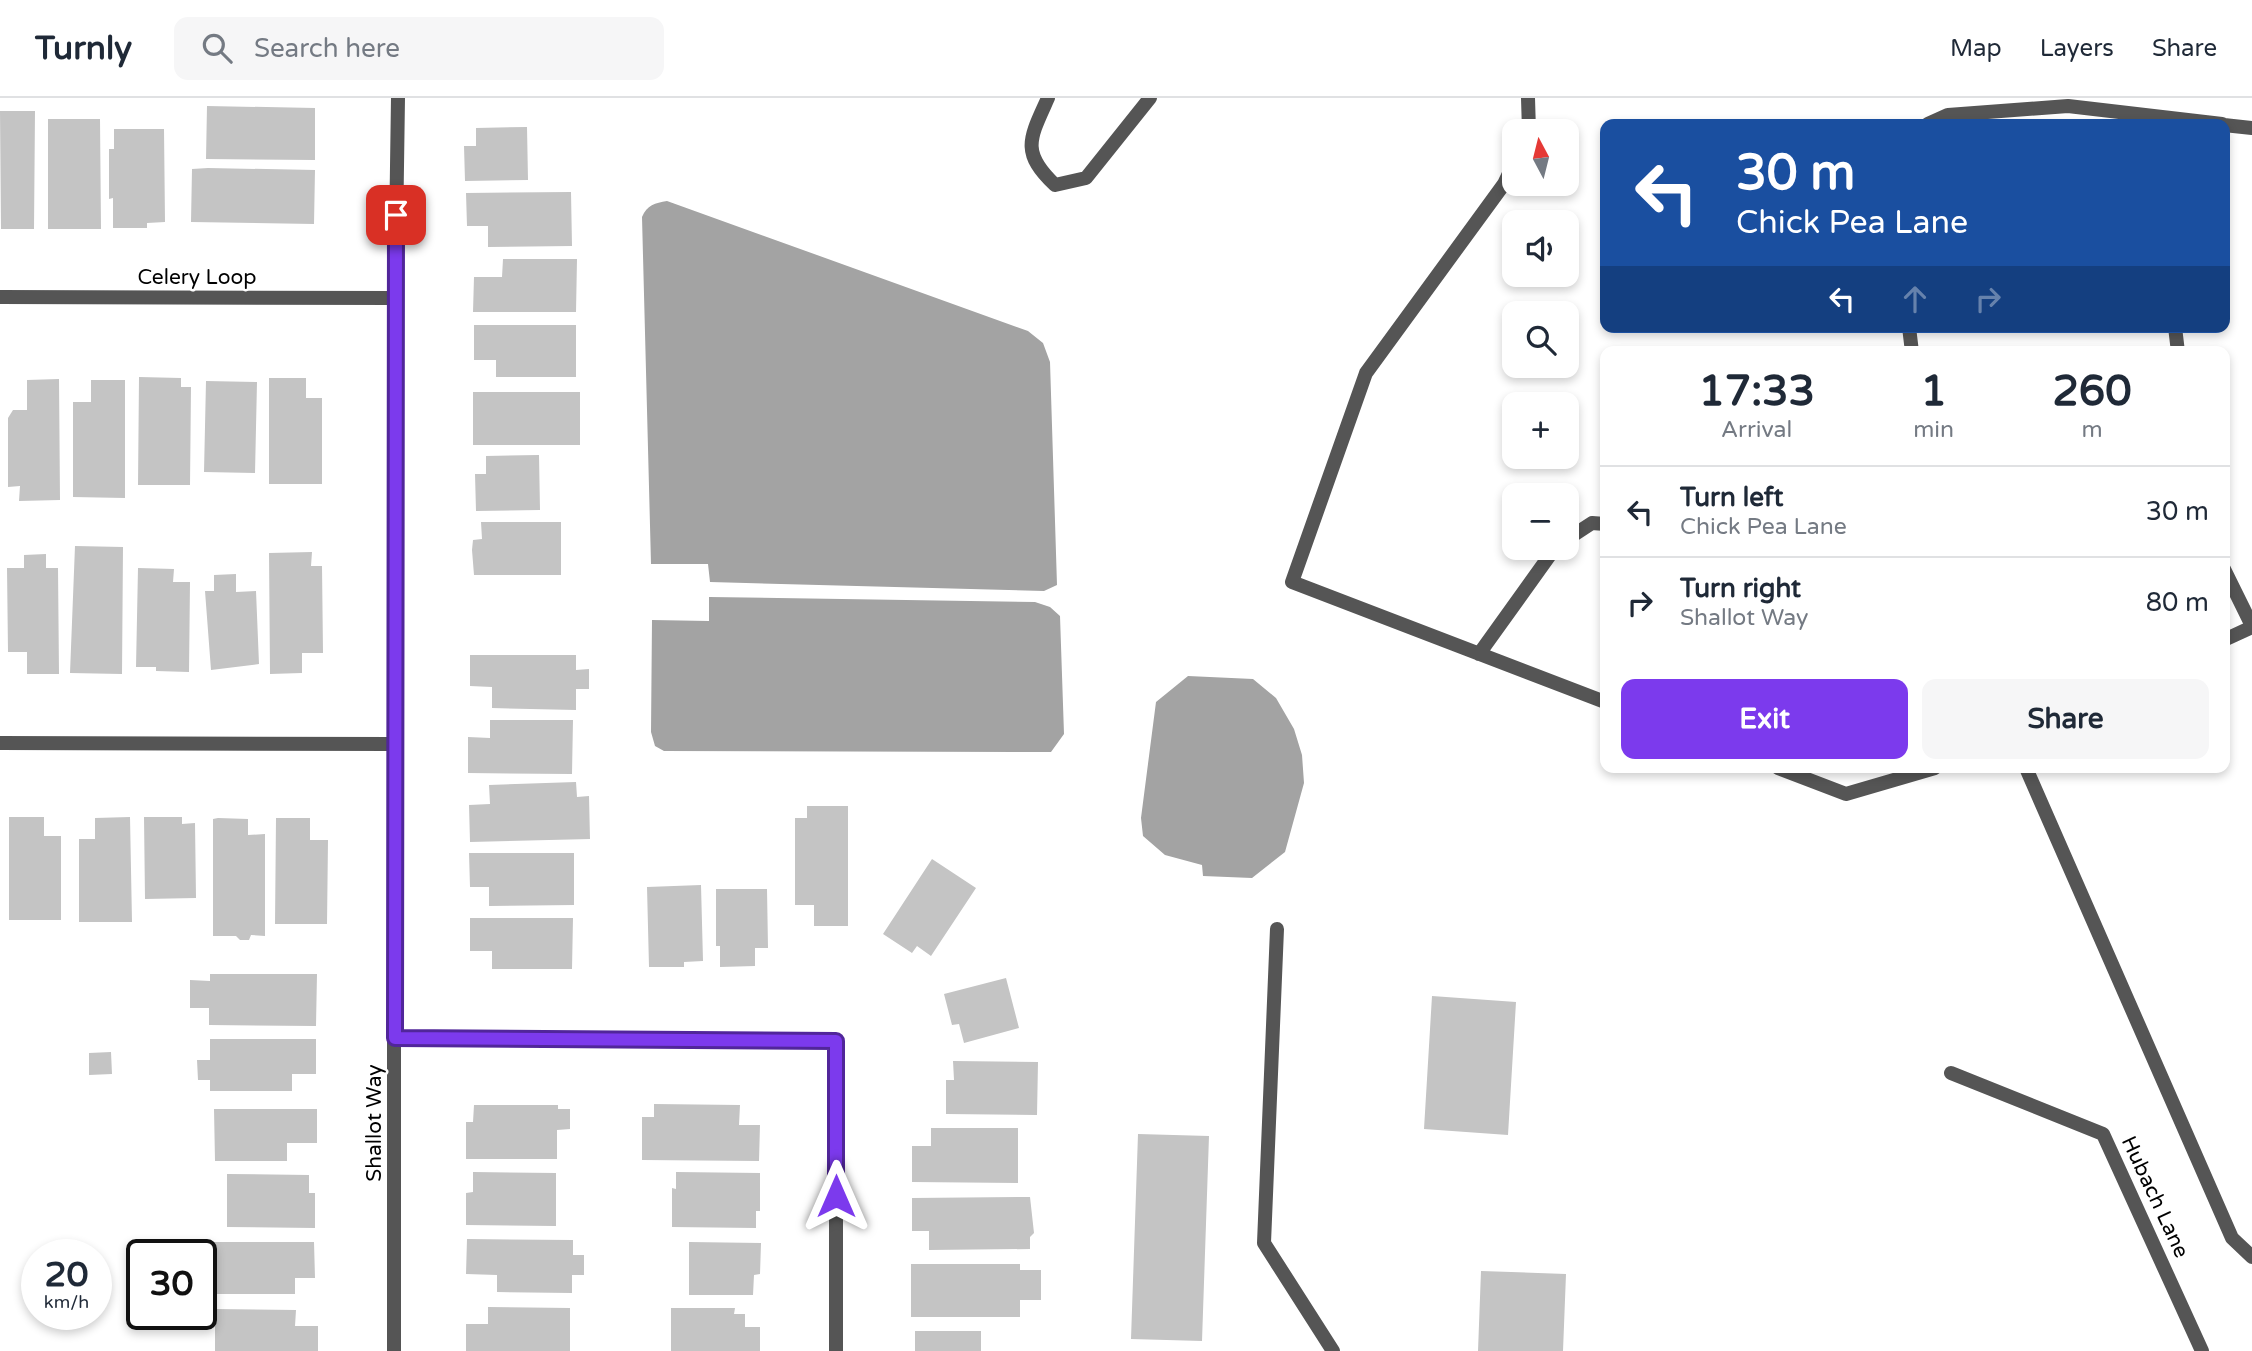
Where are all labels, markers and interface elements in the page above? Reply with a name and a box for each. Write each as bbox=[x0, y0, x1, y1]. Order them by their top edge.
search box bbox=[174, 17, 664, 80]
text: Turnly bbox=[35, 29, 132, 68]
icon: search bbox=[198, 29, 236, 67]
text: Search here bbox=[254, 33, 400, 64]
text: Map bbox=[1950, 34, 2002, 63]
text: Layers bbox=[2040, 34, 2114, 63]
text: Share bbox=[2152, 34, 2217, 63]
north arrow bbox=[1502, 119, 1578, 196]
map controls bbox=[1502, 119, 1579, 560]
text: 30 m bbox=[1736, 144, 1855, 203]
icon: left bbox=[1621, 147, 1712, 238]
pin bbox=[366, 185, 426, 245]
icon: arrive bbox=[377, 196, 415, 234]
text: Chick Pea Lane bbox=[1736, 204, 1968, 242]
button: sound bbox=[1502, 210, 1579, 287]
street label: Celery Loop bbox=[138, 265, 256, 290]
icon: left bbox=[1823, 280, 1861, 318]
icon: ahead bbox=[1896, 280, 1934, 318]
icon: right bbox=[1969, 280, 2007, 318]
button: search bbox=[1502, 301, 1579, 378]
text: 17:33 bbox=[1698, 366, 1815, 417]
text: 1 bbox=[1920, 366, 1947, 417]
text: 260 bbox=[2052, 366, 2132, 417]
button: + bbox=[1502, 392, 1579, 469]
text: Arrival bbox=[1721, 416, 1792, 444]
text: min bbox=[1913, 416, 1954, 444]
text: m bbox=[2081, 416, 2103, 444]
text: Turn left bbox=[1680, 482, 1783, 513]
button: − bbox=[1502, 483, 1579, 560]
icon: left bbox=[1621, 493, 1659, 531]
text: 30 m bbox=[2146, 496, 2209, 527]
text: Chick Pea Lane bbox=[1680, 513, 1847, 541]
text: Turn right bbox=[1680, 573, 1801, 604]
icon: right bbox=[1621, 584, 1659, 622]
text: 80 m bbox=[2146, 587, 2209, 618]
text: Shallot Way bbox=[1680, 604, 1808, 632]
button: Exit bbox=[1621, 679, 1908, 759]
button: Share bbox=[1922, 679, 2209, 759]
street label: Shallot Way bbox=[362, 1064, 387, 1182]
street label: Hubach Lane bbox=[2116, 1132, 2194, 1262]
position arrow bbox=[799, 1159, 873, 1233]
speed limit sign: 30 bbox=[126, 1239, 217, 1330]
text: 20 bbox=[45, 1254, 88, 1296]
text: km/h bbox=[44, 1291, 89, 1313]

